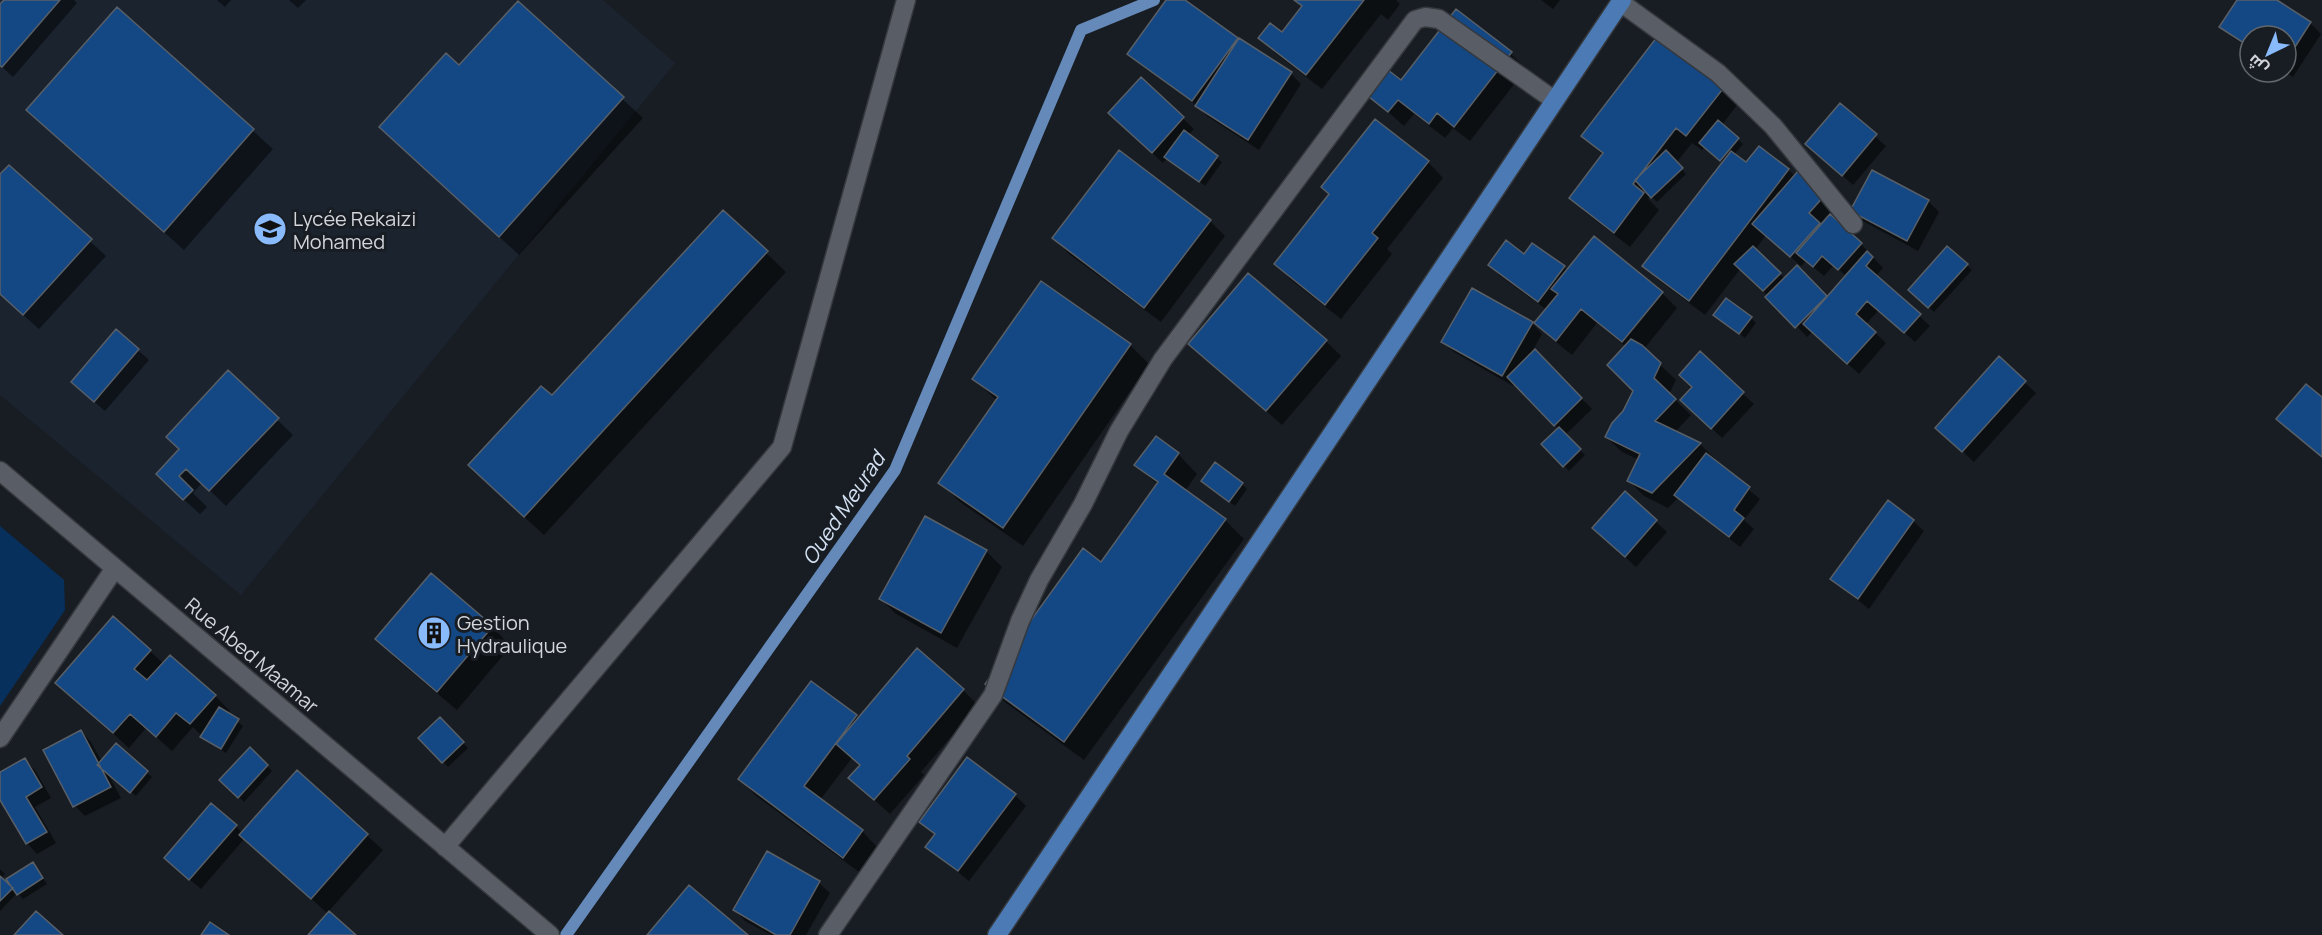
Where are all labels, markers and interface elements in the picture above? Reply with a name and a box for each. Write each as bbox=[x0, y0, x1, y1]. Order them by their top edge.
north arrow bbox=[2238, 24, 2298, 84]
text: ش bbox=[2243, 50, 2273, 80]
place label: Lycée Rekaizi Mohamed bbox=[293, 205, 416, 255]
school or university icon: Lycée Rekaizi Mohamed bbox=[252, 211, 288, 247]
water label: Oued Meurad bbox=[795, 444, 892, 570]
street label: Rue Abed Maamar bbox=[180, 591, 324, 719]
place label: Gestion Hydraulique bbox=[457, 609, 567, 659]
building icon: Gestion Hydraulique bbox=[416, 615, 452, 651]

